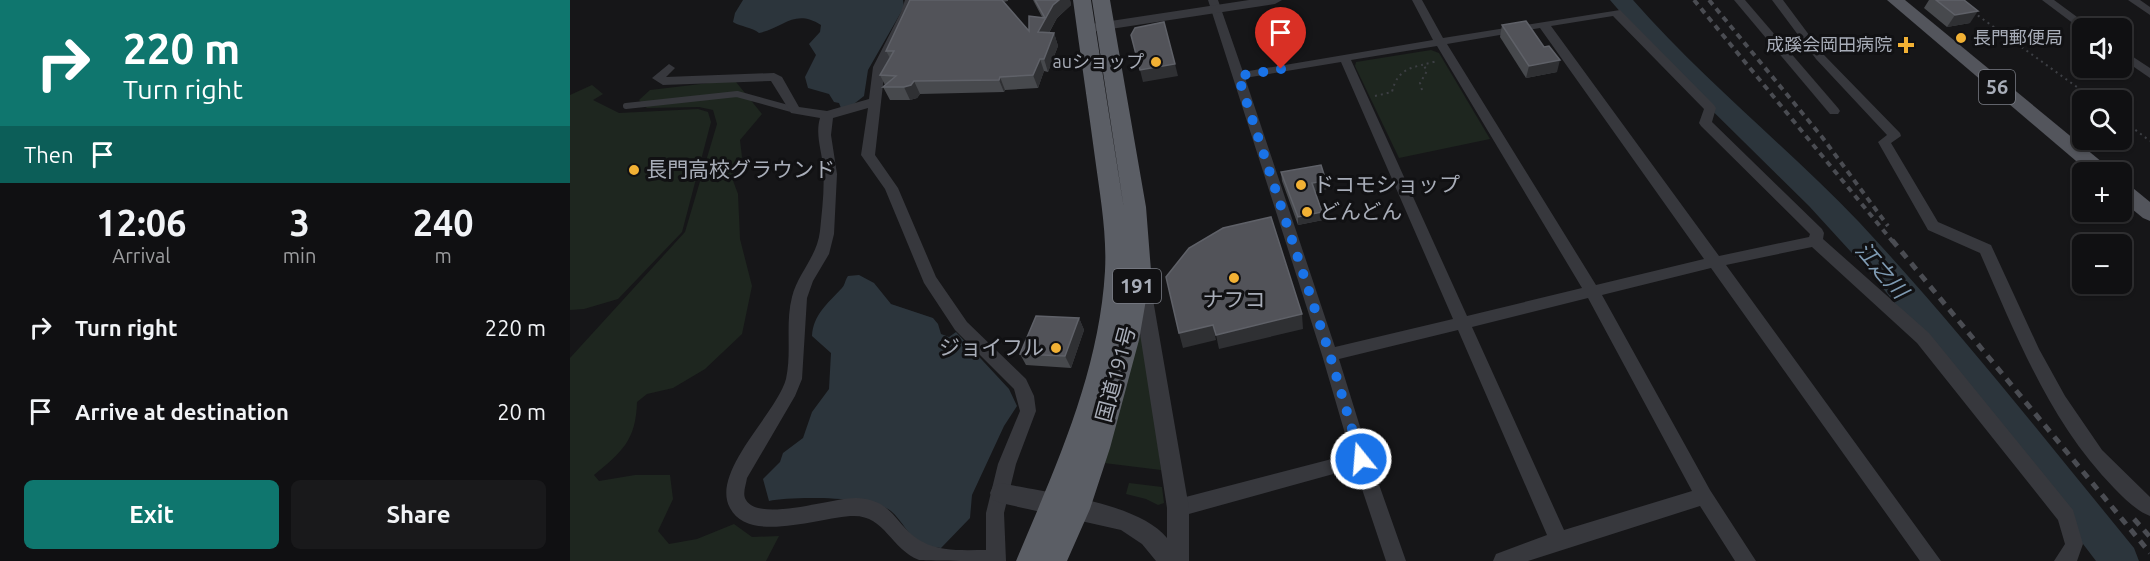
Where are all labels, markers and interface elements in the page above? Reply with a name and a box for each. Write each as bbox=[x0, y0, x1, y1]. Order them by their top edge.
pin bbox=[1255, 7, 1306, 69]
icon: arrive bbox=[1264, 16, 1297, 49]
map controls bbox=[2072, 18, 2132, 294]
button: sound bbox=[2072, 18, 2132, 78]
icon: right bbox=[24, 24, 102, 102]
text: 220 m bbox=[123, 25, 240, 72]
place label: 長門郵便局 bbox=[1973, 27, 2063, 47]
marker: 長門郵便局 bbox=[1954, 31, 1968, 45]
place label: 成蹊会岡田病院 bbox=[1766, 34, 1892, 54]
marker: 成蹊会岡田病院 bbox=[1897, 36, 1915, 54]
place label: auショップ bbox=[1052, 51, 1144, 71]
marker: auショップ bbox=[1149, 55, 1163, 69]
road number: 56 bbox=[1979, 70, 2015, 104]
text: Turn right bbox=[123, 74, 243, 104]
button: search bbox=[2072, 90, 2132, 150]
icon: arrive bbox=[86, 138, 119, 171]
text: Then bbox=[24, 142, 74, 167]
place label: 長門高校グラウンド bbox=[646, 157, 835, 181]
button: + bbox=[2072, 162, 2132, 222]
marker: 長門高校グラウンド bbox=[627, 163, 641, 177]
place label: ドコモショップ bbox=[1313, 172, 1460, 196]
marker: ドコモショップ bbox=[1294, 178, 1308, 192]
place label: どんどん bbox=[1319, 199, 1402, 223]
text: 12:06 bbox=[96, 202, 186, 243]
text: 3 bbox=[289, 202, 310, 243]
text: 240 bbox=[413, 202, 474, 243]
marker: どんどん bbox=[1300, 205, 1314, 219]
button: − bbox=[2072, 234, 2132, 294]
water label: 江之川 bbox=[1851, 237, 1915, 304]
text: Arrival bbox=[112, 244, 171, 267]
text: min bbox=[283, 244, 316, 267]
text: m bbox=[435, 244, 452, 267]
road number: 191 bbox=[1113, 269, 1161, 303]
marker: ナフコ bbox=[1227, 271, 1241, 285]
place label: ナフコ bbox=[1203, 287, 1266, 311]
icon: right bbox=[24, 311, 57, 344]
text: Turn right bbox=[75, 315, 177, 340]
text: 220 m bbox=[485, 315, 546, 340]
street label: 国道191号 bbox=[1091, 323, 1139, 424]
place label: ジョイフル bbox=[939, 335, 1044, 359]
marker: ジョイフル bbox=[1049, 341, 1063, 355]
icon: arrive bbox=[24, 395, 57, 428]
text: Arrive at destination bbox=[75, 399, 289, 424]
text: 20 m bbox=[497, 399, 546, 424]
position arrow bbox=[1329, 427, 1393, 491]
button: Exit bbox=[24, 480, 279, 549]
button: Share bbox=[291, 480, 546, 549]

